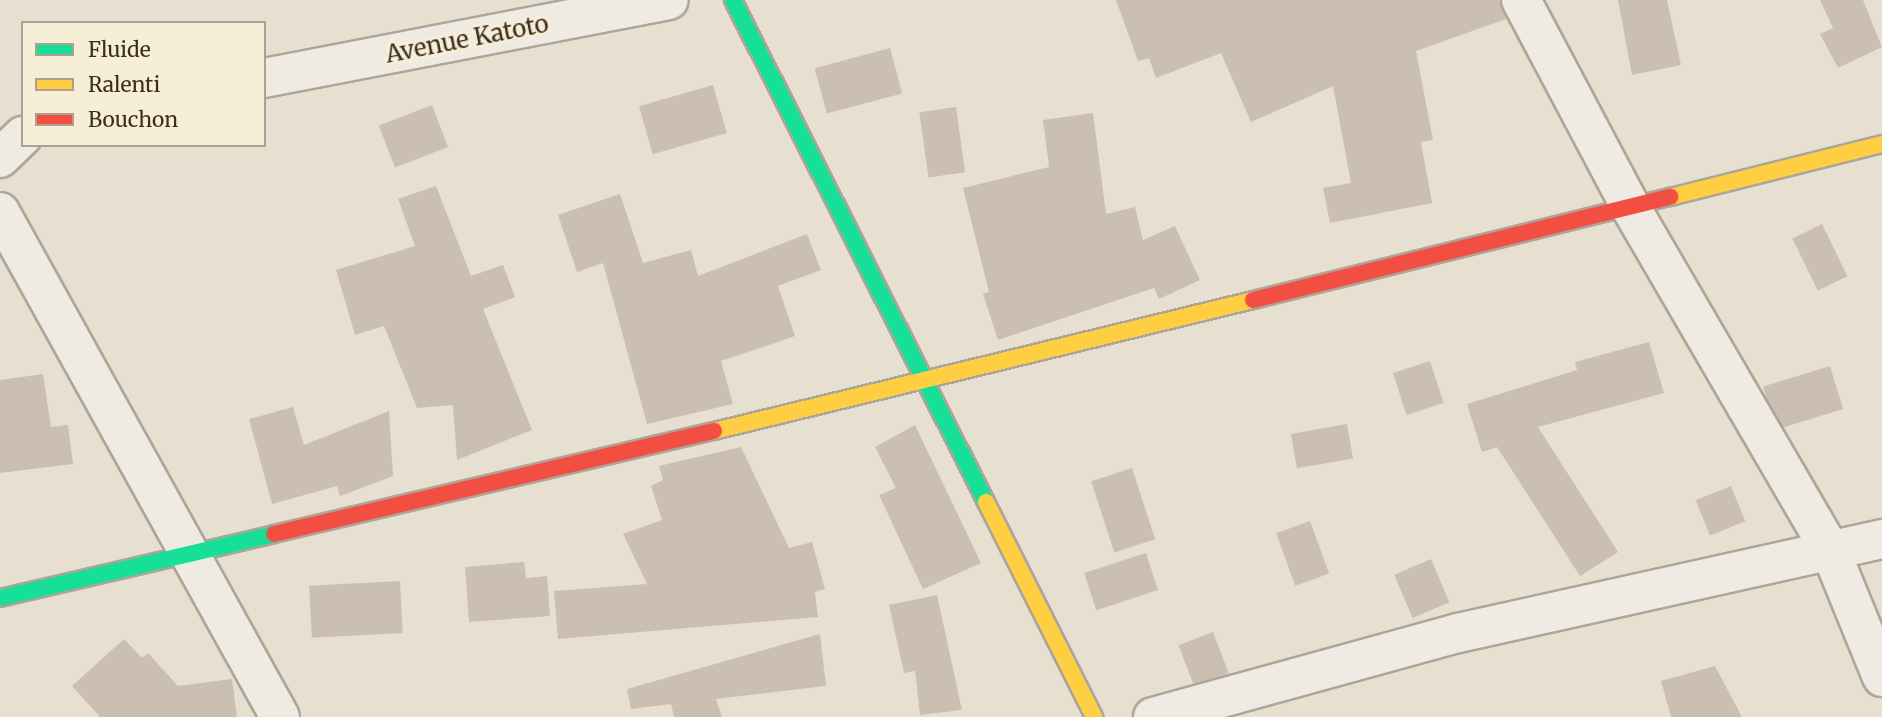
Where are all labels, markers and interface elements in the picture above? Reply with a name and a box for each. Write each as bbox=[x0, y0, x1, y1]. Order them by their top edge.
street label: Avenue Katoto bbox=[383, 9, 551, 69]
legend bbox=[21, 21, 266, 147]
text: Fluide bbox=[88, 36, 151, 63]
text: Ralenti bbox=[88, 71, 160, 98]
text: Bouchon bbox=[88, 106, 178, 133]

